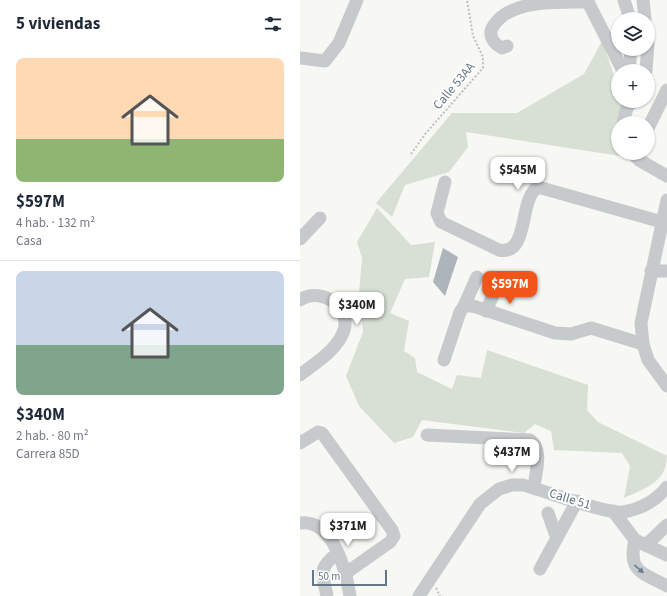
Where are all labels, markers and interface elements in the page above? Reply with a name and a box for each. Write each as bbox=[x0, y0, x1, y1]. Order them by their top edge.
text: 5 viviendas bbox=[16, 12, 100, 36]
map controls bbox=[611, 12, 655, 160]
button: layers bbox=[611, 12, 655, 56]
icon: filters bbox=[262, 13, 284, 35]
street label: Calle 53AA bbox=[429, 58, 480, 113]
button: + bbox=[611, 64, 655, 108]
icon: home bbox=[114, 84, 186, 156]
button: − bbox=[611, 116, 655, 160]
pin: $545M bbox=[490, 157, 546, 191]
text: $545M bbox=[499, 161, 537, 179]
text: $597M bbox=[16, 190, 65, 214]
text: 4 hab. · 132 m² bbox=[16, 214, 95, 232]
text: Casa bbox=[16, 232, 42, 250]
pin: $597M bbox=[482, 271, 538, 305]
text: $597M bbox=[491, 275, 529, 293]
pin: $340M bbox=[329, 292, 385, 326]
text: $340M bbox=[338, 296, 376, 314]
icon: home bbox=[114, 297, 186, 369]
text: $340M bbox=[16, 403, 65, 427]
text: 2 hab. · 80 m² bbox=[16, 427, 89, 445]
pin: $437M bbox=[484, 439, 540, 473]
text: $437M bbox=[493, 443, 531, 461]
text: Carrera 85D bbox=[16, 445, 80, 463]
street label: Calle 51 bbox=[547, 484, 593, 514]
pin: $371M bbox=[320, 513, 376, 547]
text: $371M bbox=[329, 517, 367, 535]
one-way arrow bbox=[634, 565, 645, 574]
scale bar bbox=[312, 568, 387, 587]
text: 50 m bbox=[318, 569, 340, 584]

